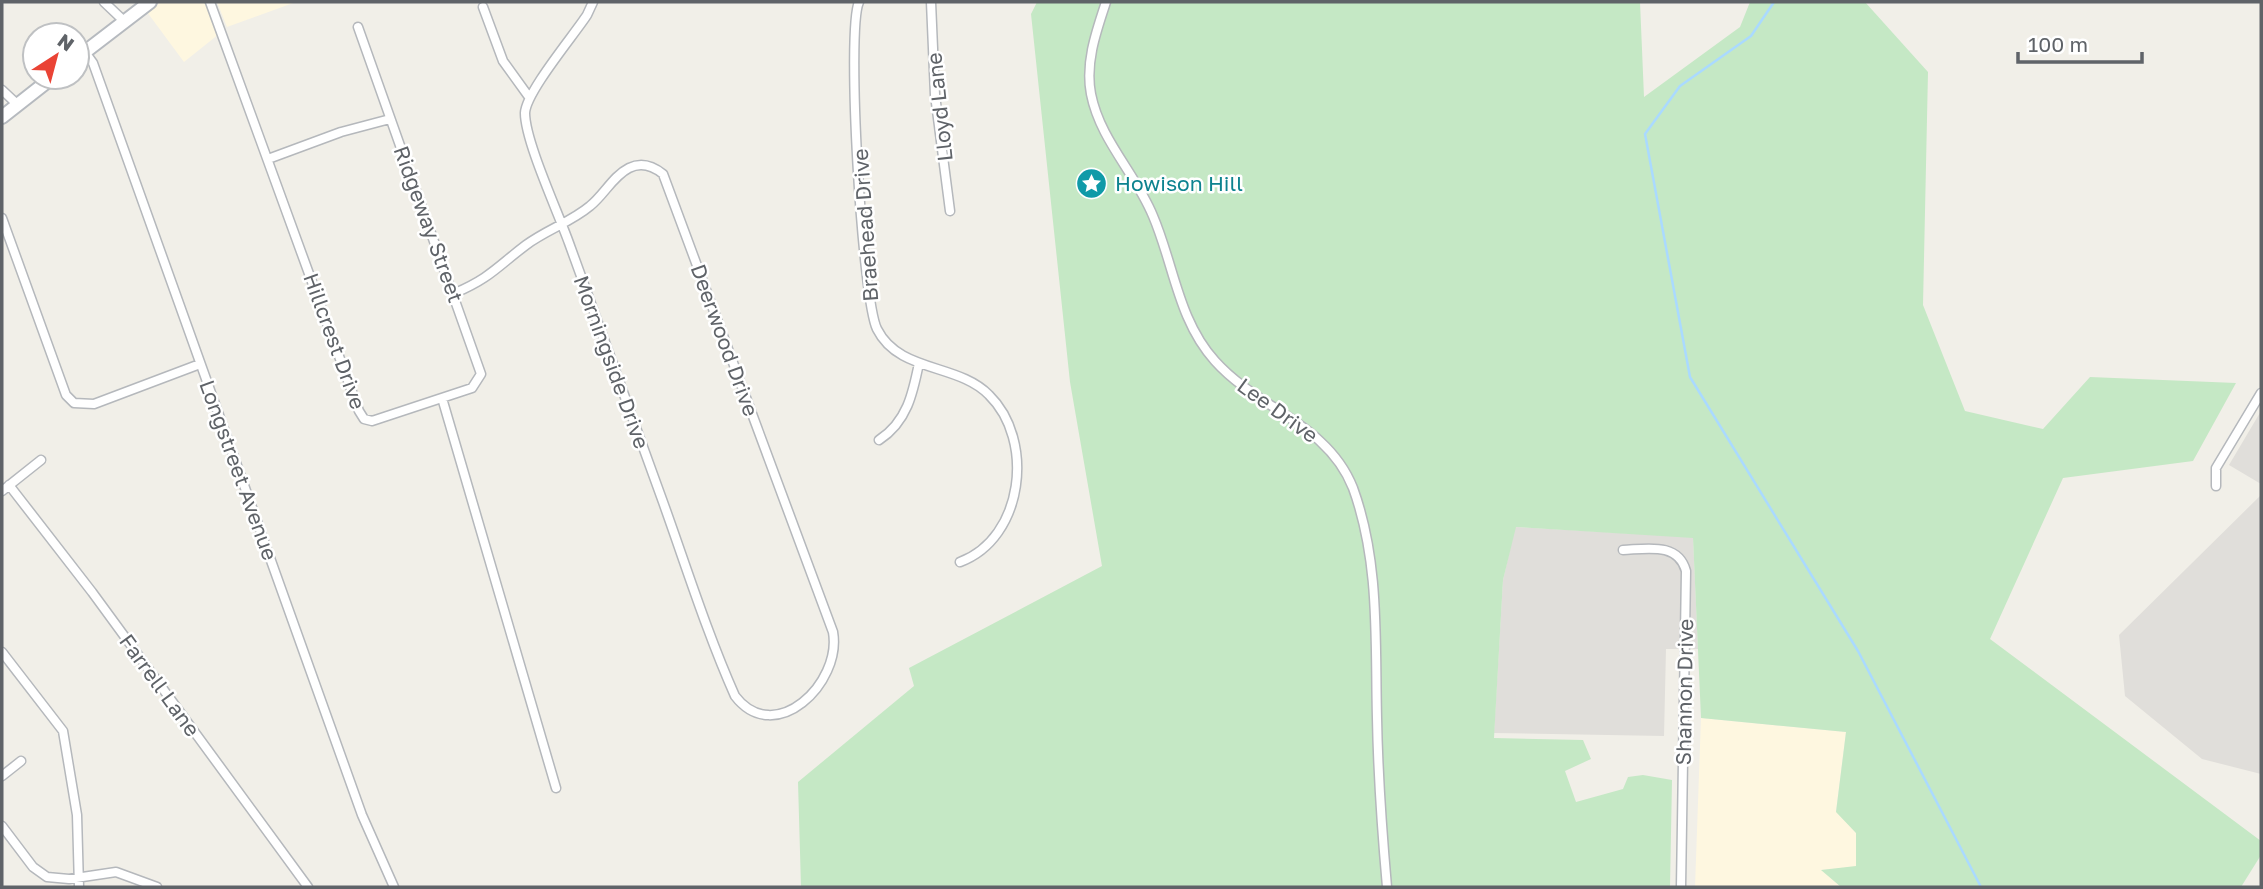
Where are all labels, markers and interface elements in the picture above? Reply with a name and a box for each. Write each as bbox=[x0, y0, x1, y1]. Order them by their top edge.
north arrow bbox=[21, 21, 91, 91]
scale bar bbox=[2018, 21, 2142, 65]
text: N bbox=[54, 28, 79, 55]
text: 100 m bbox=[2028, 31, 2088, 57]
street label: Lloyd Lane bbox=[920, 51, 958, 163]
street label: Ridgeway Street bbox=[389, 142, 469, 306]
street label: Braehead Drive bbox=[847, 148, 883, 302]
place icon: Howison Hill bbox=[1075, 166, 1109, 200]
place label: Howison Hill bbox=[1115, 170, 1243, 196]
street label: Deerwood Drive bbox=[685, 260, 765, 420]
street label: Hillcrest Drive bbox=[298, 269, 372, 413]
street label: Morningside Drive bbox=[569, 272, 655, 452]
street label: Lee Drive bbox=[1233, 372, 1323, 448]
street label: Longstreet Avenue bbox=[194, 376, 284, 564]
street label: Shannon Drive bbox=[1670, 618, 1698, 766]
street label: Farrell Lane bbox=[114, 629, 206, 741]

